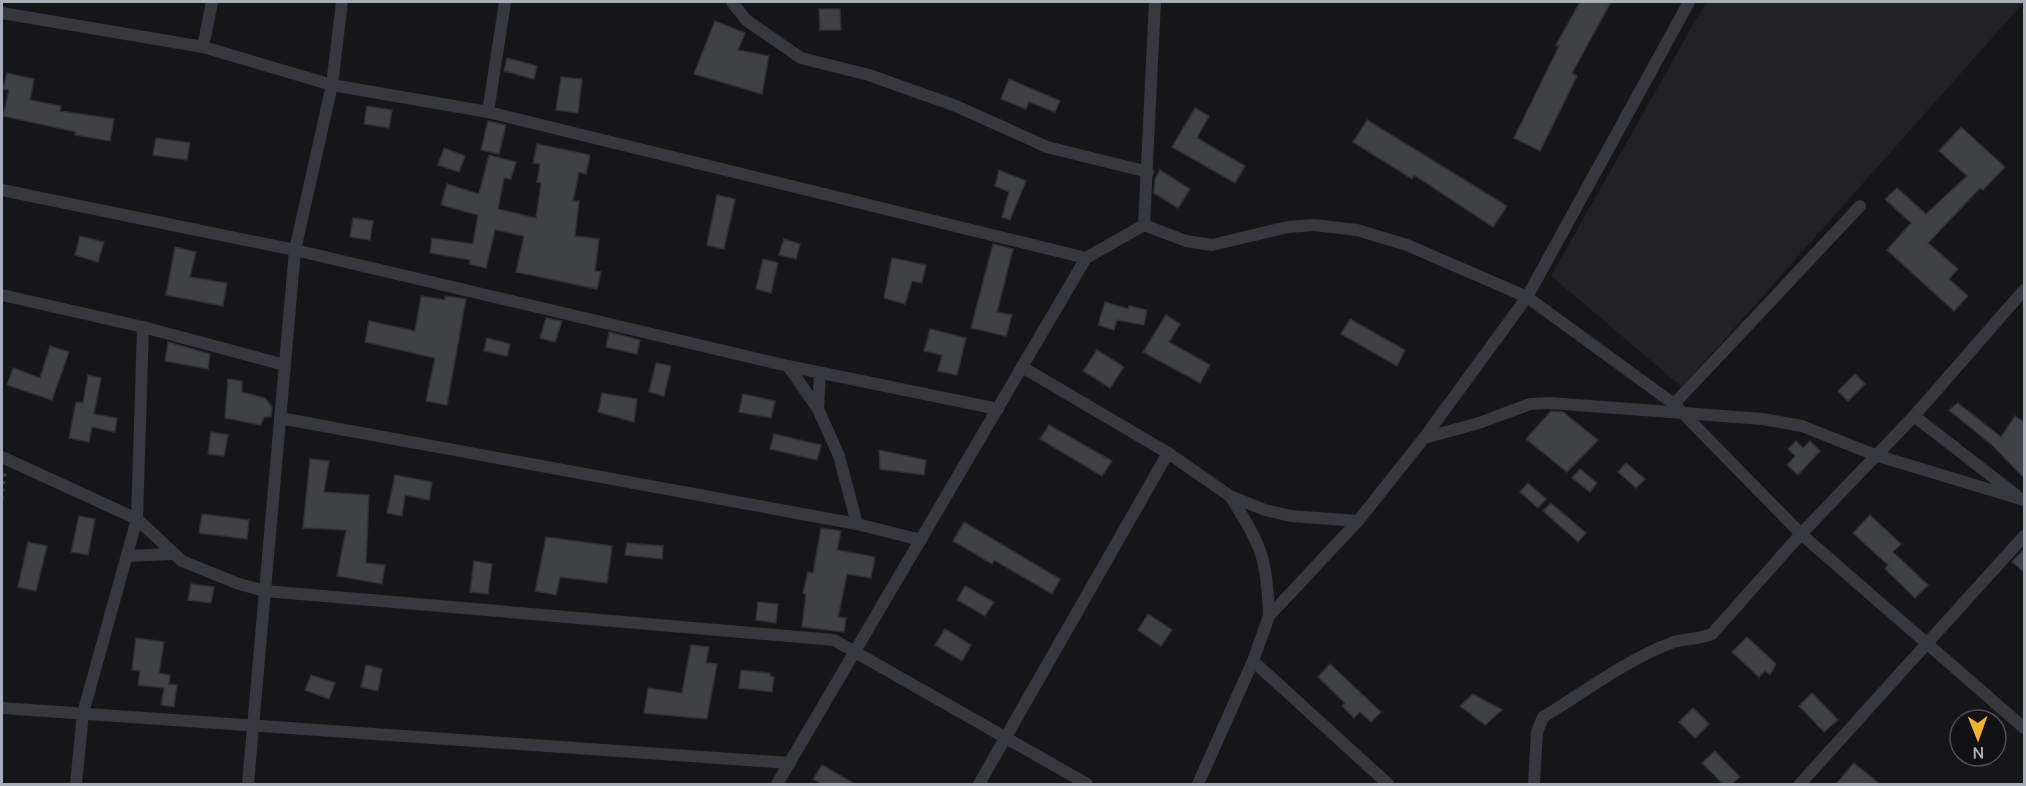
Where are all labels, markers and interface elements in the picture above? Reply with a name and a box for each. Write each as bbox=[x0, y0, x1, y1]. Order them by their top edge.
north arrow bbox=[1948, 708, 2008, 768]
text: N bbox=[1972, 742, 1984, 764]

